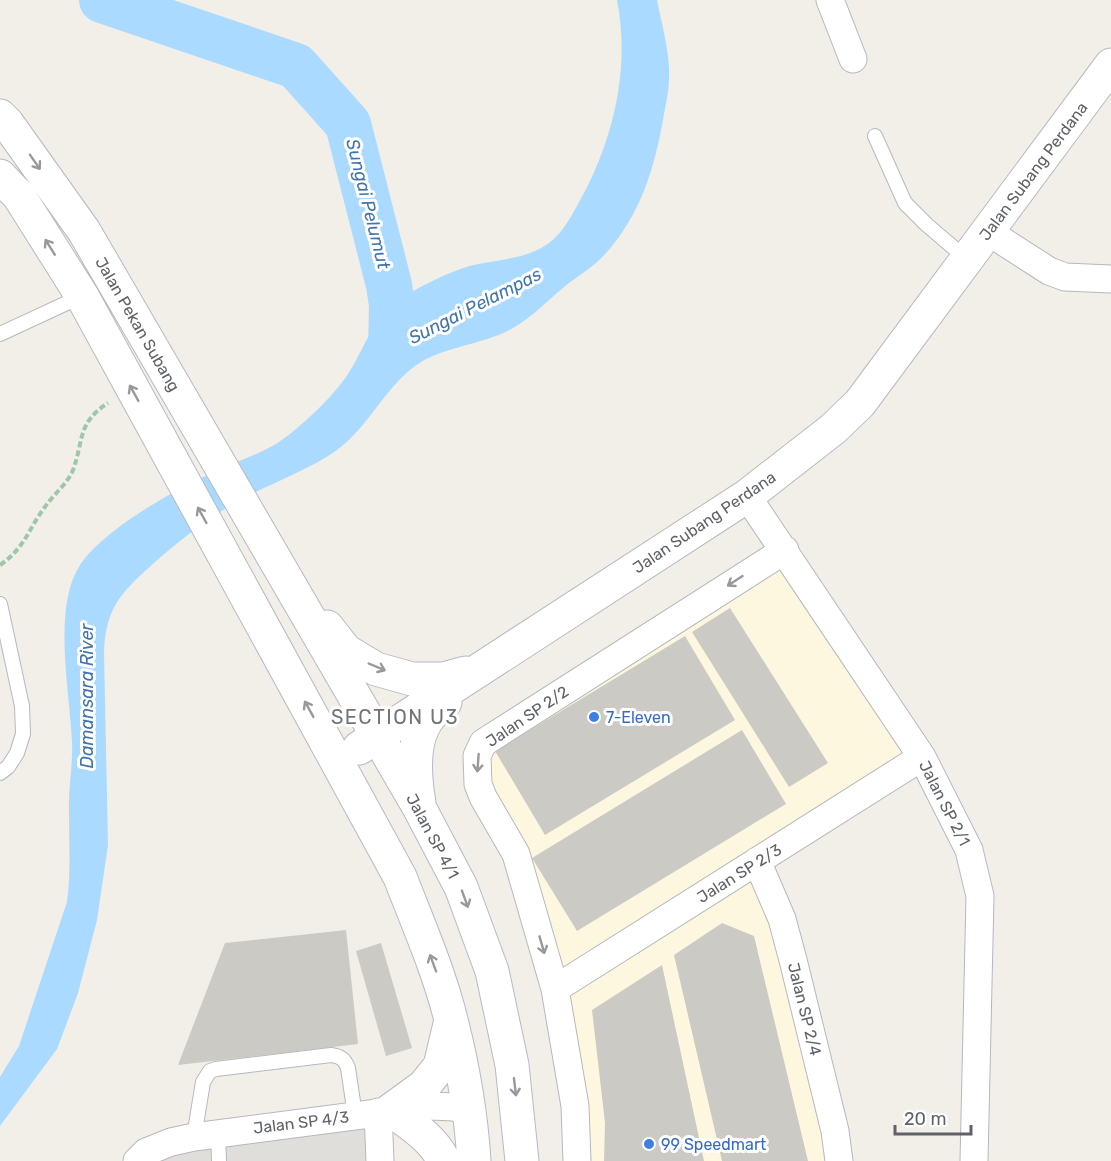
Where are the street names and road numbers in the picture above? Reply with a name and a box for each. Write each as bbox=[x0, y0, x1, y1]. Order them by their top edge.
street label: Jalan Subang Perdana bbox=[975, 98, 1092, 244]
street label: Jalan Pekan Subang bbox=[91, 254, 184, 395]
street label: Jalan Subang Perdana bbox=[629, 467, 779, 577]
street label: Jalan SP 2/2 bbox=[482, 682, 572, 751]
street label: Jalan SP 2/1 bbox=[915, 758, 974, 849]
street label: Jalan SP 4/1 bbox=[402, 791, 463, 882]
street label: Jalan SP 2/3 bbox=[694, 840, 785, 907]
street label: Jalan SP 2/4 bbox=[784, 961, 825, 1058]
street label: Jalan SP 4/3 bbox=[252, 1107, 350, 1138]

